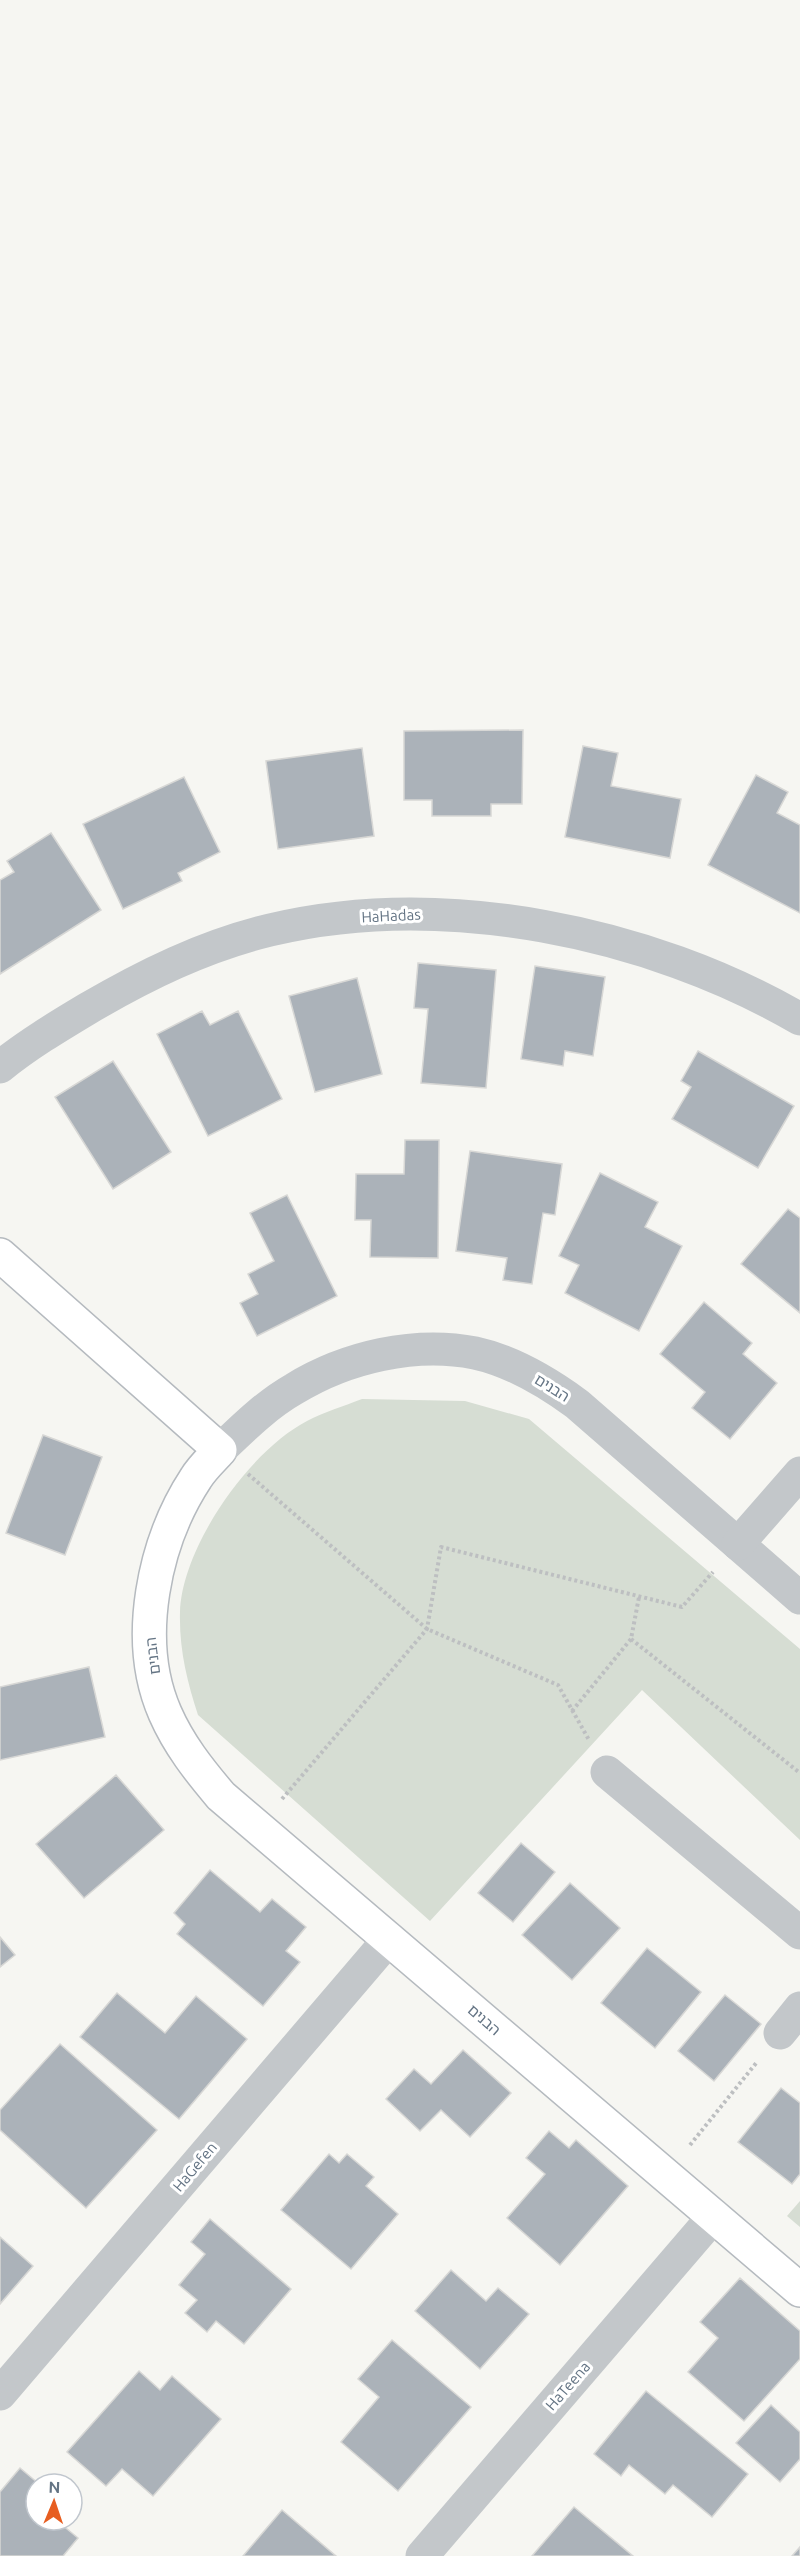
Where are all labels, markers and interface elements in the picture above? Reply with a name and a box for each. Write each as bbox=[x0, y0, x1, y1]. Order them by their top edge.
street label: HaHadas bbox=[361, 905, 421, 926]
street label: הבנים bbox=[532, 1370, 573, 1405]
street label: הבנים bbox=[142, 1636, 163, 1676]
street label: הבנים bbox=[465, 2001, 504, 2038]
street label: HaGefen bbox=[169, 2139, 220, 2195]
street label: HaTeena bbox=[542, 2358, 593, 2413]
north arrow bbox=[24, 2472, 84, 2532]
text: N bbox=[48, 2478, 61, 2496]

